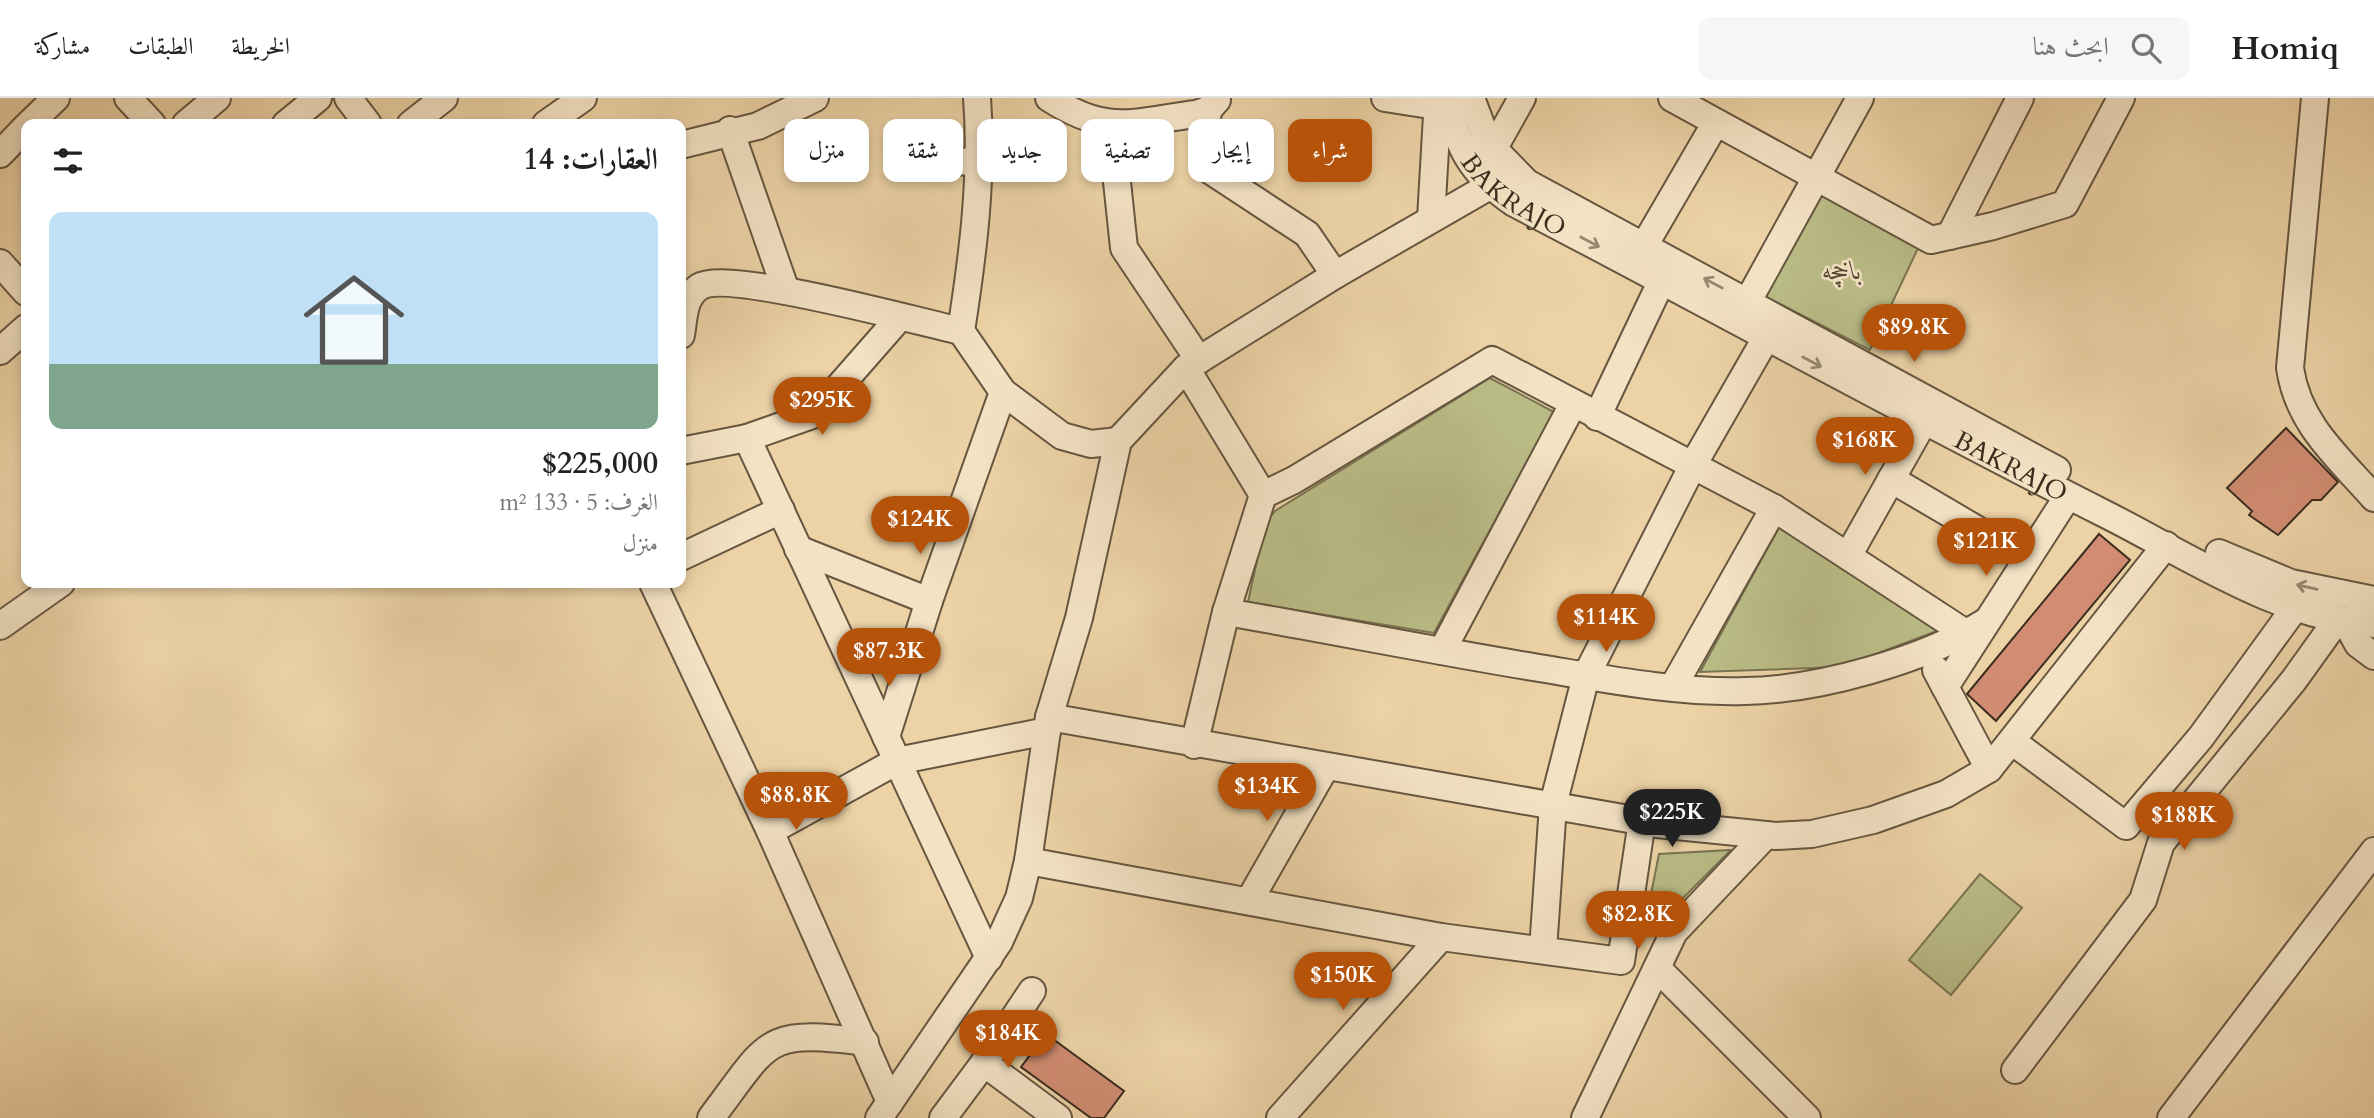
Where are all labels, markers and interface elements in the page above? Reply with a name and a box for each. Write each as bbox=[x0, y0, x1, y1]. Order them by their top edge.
search box bbox=[1699, 17, 2189, 80]
text: Homiq bbox=[2231, 26, 2339, 71]
text: ابحث هنا bbox=[2033, 29, 2109, 64]
icon: search bbox=[2127, 29, 2165, 67]
text: مشاركة bbox=[35, 30, 90, 63]
text: الطبقات bbox=[128, 30, 194, 63]
text: الخريطة bbox=[232, 30, 290, 63]
chip: منزل bbox=[784, 119, 869, 182]
chip: شقة bbox=[883, 119, 963, 182]
chip: جديد bbox=[977, 119, 1067, 182]
chip: تصفية bbox=[1081, 119, 1174, 182]
chip: إيجار bbox=[1188, 119, 1274, 182]
chip: شراء bbox=[1288, 119, 1372, 182]
text: العقارات: 14 bbox=[523, 139, 658, 180]
icon: filters bbox=[49, 142, 87, 180]
street label: BAKRAJO bbox=[1452, 147, 1572, 245]
one-way arrow bbox=[1579, 236, 1600, 250]
park label: باخچە bbox=[1822, 253, 1862, 288]
icon: home bbox=[291, 257, 417, 383]
one-way arrow bbox=[1703, 275, 1724, 289]
pin: $89.8K bbox=[1857, 304, 1971, 364]
text: $89.8K bbox=[1878, 311, 1950, 342]
one-way arrow bbox=[1801, 356, 1822, 369]
pin: $295K bbox=[773, 378, 871, 437]
text: $295K bbox=[789, 384, 855, 415]
pin: $168K bbox=[1816, 418, 1914, 477]
street label: BAKRAJO bbox=[1948, 422, 2074, 510]
text: $168K bbox=[1832, 424, 1898, 455]
text: $225,000 bbox=[542, 443, 658, 484]
text: الغرف: 5 · 133 m² bbox=[499, 487, 658, 518]
pin: $124K bbox=[871, 496, 969, 556]
text: $124K bbox=[887, 503, 953, 534]
pin: $121K bbox=[1937, 518, 2035, 578]
text: $121K bbox=[1953, 525, 2019, 556]
text: منزل bbox=[623, 528, 658, 559]
one-way arrow bbox=[2296, 580, 2319, 593]
pin: $114K bbox=[1557, 594, 1655, 654]
text: $114K bbox=[1573, 601, 1639, 632]
pin: $87.3K bbox=[832, 628, 946, 688]
text: $87.3K bbox=[853, 635, 925, 666]
pin: $134K bbox=[1218, 764, 1316, 823]
text: $134K bbox=[1234, 770, 1300, 801]
pin: $88.8K bbox=[739, 772, 853, 832]
text: $88.8K bbox=[760, 779, 832, 810]
pin: $225K bbox=[1623, 790, 1721, 849]
pin: $188K bbox=[2135, 792, 2233, 852]
text: $225K bbox=[1639, 796, 1705, 827]
text: $188K bbox=[2151, 799, 2217, 830]
pin: $82.8K bbox=[1581, 892, 1695, 951]
text: $82.8K bbox=[1602, 898, 1674, 929]
pin: $150K bbox=[1294, 953, 1392, 1012]
text: $150K bbox=[1310, 959, 1376, 990]
pin: $184K bbox=[959, 1010, 1057, 1070]
text: $184K bbox=[975, 1017, 1041, 1048]

